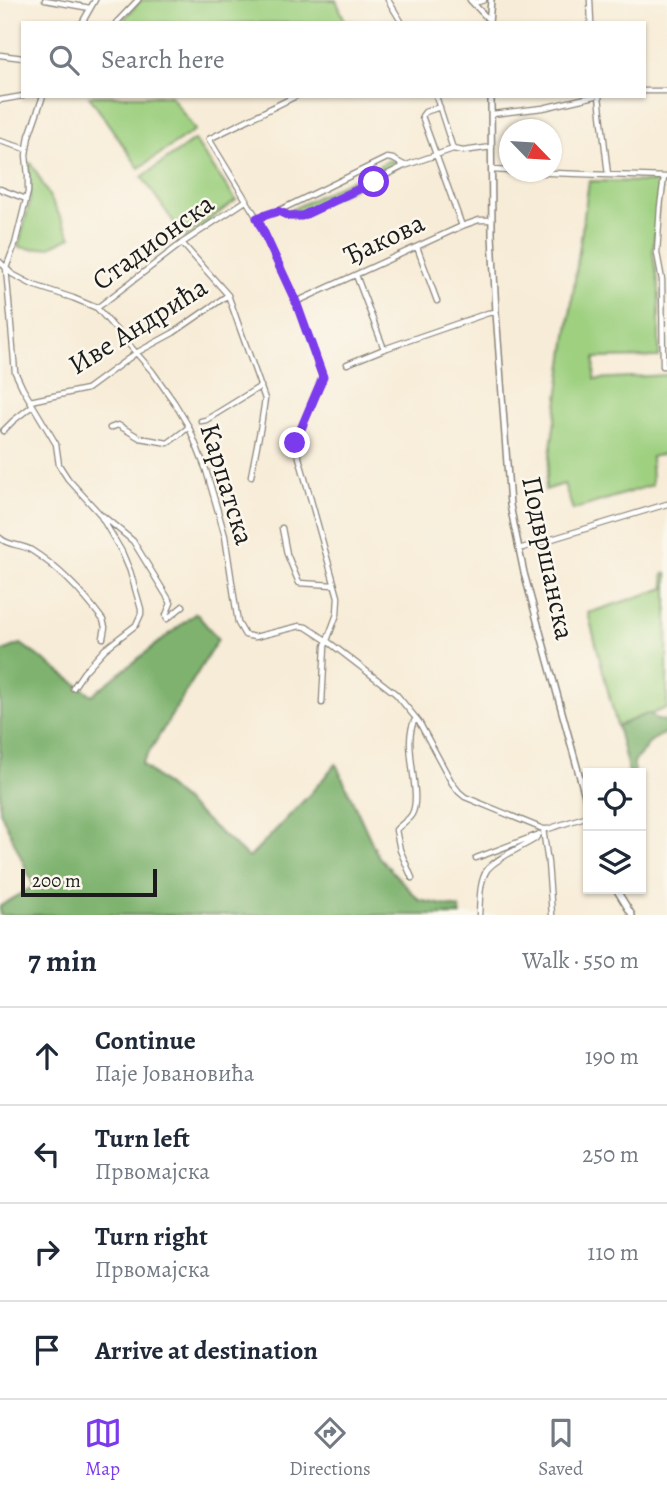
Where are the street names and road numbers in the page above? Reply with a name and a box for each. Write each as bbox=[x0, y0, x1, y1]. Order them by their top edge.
street label: Стадионска bbox=[84, 185, 222, 299]
street label: Ђакова bbox=[337, 204, 431, 274]
street label: Иве Андрића bbox=[61, 268, 215, 384]
street label: Карпатска bbox=[190, 418, 264, 550]
street label: Подвршанска bbox=[512, 473, 584, 643]

